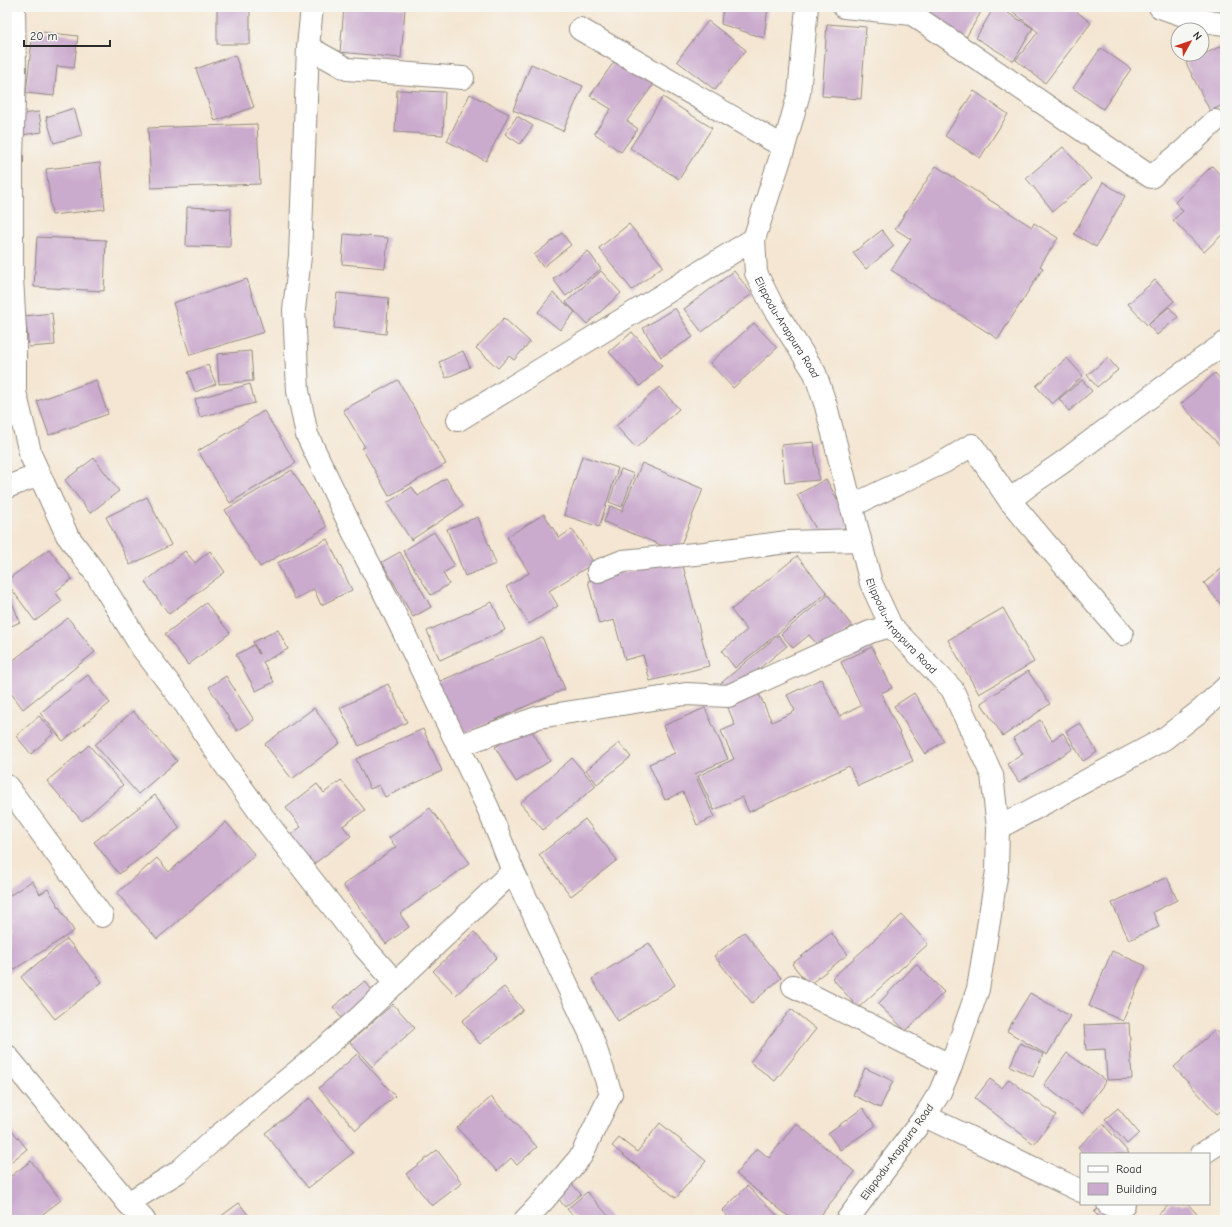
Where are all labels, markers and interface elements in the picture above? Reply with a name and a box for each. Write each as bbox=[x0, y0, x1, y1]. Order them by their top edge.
scale bar bbox=[24, 22, 110, 48]
north arrow bbox=[1170, 22, 1210, 62]
text: 20 m bbox=[30, 29, 58, 43]
text: N bbox=[1190, 29, 1205, 43]
street label: Elippodu-Arappura Road bbox=[752, 274, 823, 379]
street label: Elippodu-Arappura Road bbox=[864, 577, 940, 676]
street label: Elippodu-Arappura Road bbox=[858, 1101, 936, 1203]
legend bbox=[1080, 1153, 1210, 1205]
text: Road bbox=[1116, 1162, 1142, 1176]
text: Building bbox=[1116, 1182, 1157, 1196]

